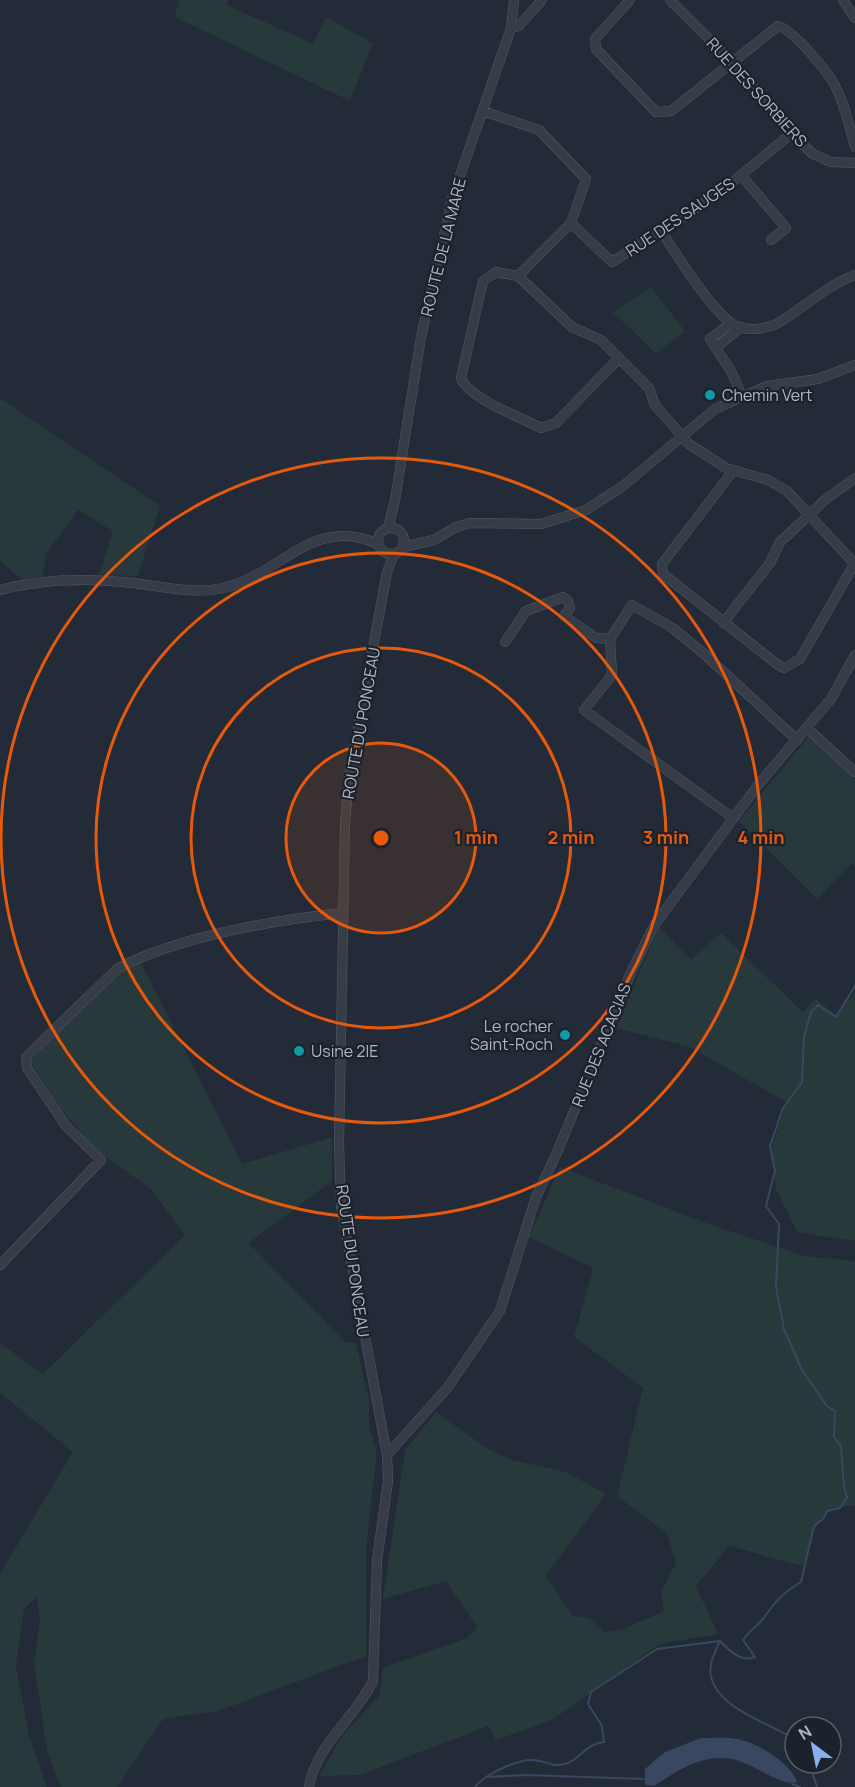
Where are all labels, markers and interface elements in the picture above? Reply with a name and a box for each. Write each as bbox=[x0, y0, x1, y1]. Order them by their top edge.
street label: RUE DES SORBIERS bbox=[702, 33, 812, 152]
street label: RUE DES SAUGES bbox=[621, 172, 739, 262]
street label: ROUTE DE LA MARE bbox=[415, 175, 471, 319]
place label: Chemin Vert bbox=[722, 384, 812, 406]
marker: Chemin Vert bbox=[703, 388, 717, 402]
street label: ROUTE DU PONCEAU bbox=[337, 645, 385, 801]
text: 1 min bbox=[454, 825, 498, 849]
text: 2 min bbox=[548, 825, 594, 849]
text: 3 min bbox=[643, 825, 689, 849]
text: 4 min bbox=[737, 825, 785, 849]
centre of rings bbox=[371, 828, 391, 848]
street label: RUE DES ACACIAS bbox=[566, 980, 636, 1110]
place label: Le rocher Saint-Roch bbox=[470, 1015, 553, 1055]
marker: Le rocher Saint-Roch bbox=[558, 1028, 572, 1042]
place label: Usine 2IE bbox=[311, 1040, 378, 1062]
marker: Usine 2IE bbox=[292, 1044, 306, 1058]
street label: ROUTE DU PONCEAU bbox=[331, 1183, 375, 1339]
north arrow bbox=[783, 1715, 843, 1775]
text: N bbox=[794, 1720, 816, 1745]

